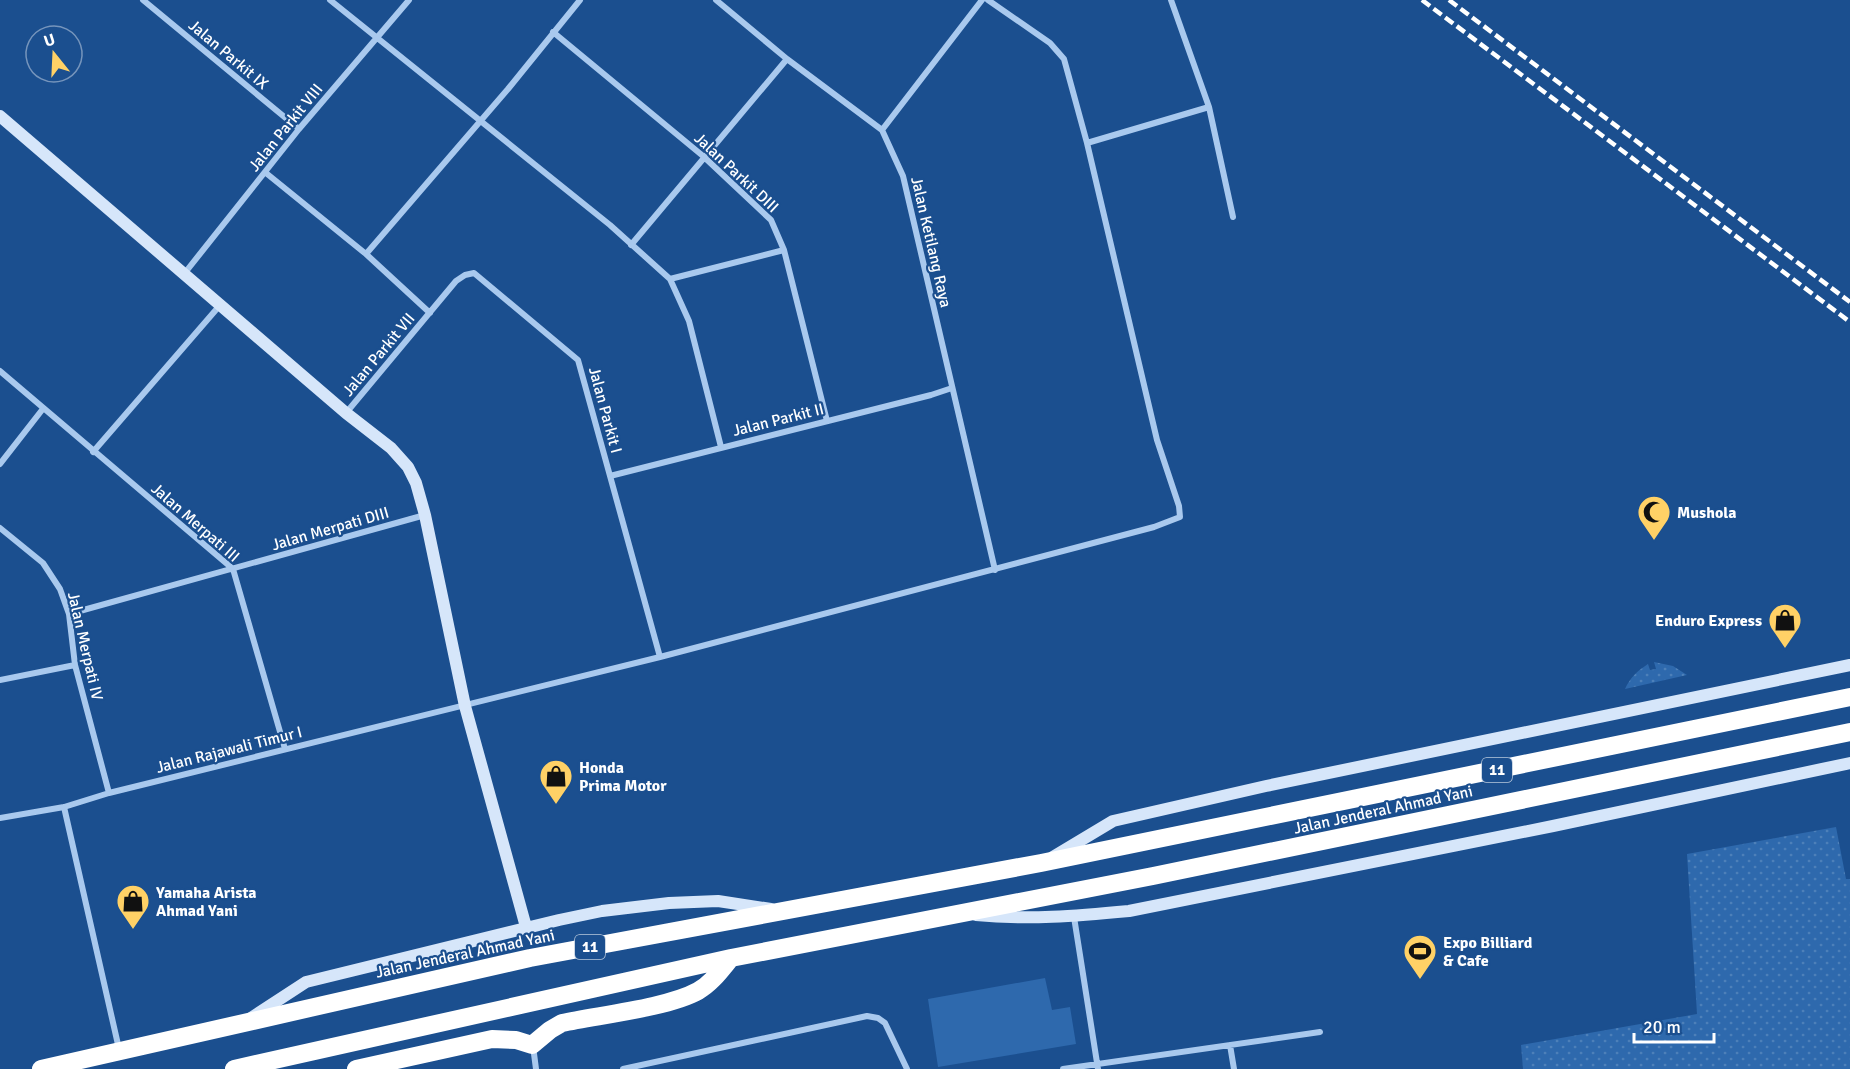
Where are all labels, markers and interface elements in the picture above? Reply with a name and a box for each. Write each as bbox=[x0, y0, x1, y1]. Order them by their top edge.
street label: Jalan Parkit IX bbox=[184, 16, 273, 94]
north arrow bbox=[24, 24, 84, 84]
text: U bbox=[41, 30, 58, 52]
street label: Jalan Parkit VIII bbox=[244, 80, 327, 176]
street label: Jalan Parkit DIII bbox=[690, 128, 783, 217]
street label: Jalan Ketilang Raya bbox=[906, 175, 956, 310]
street label: Jalan Parkit VII bbox=[338, 309, 419, 400]
street label: Jalan Parkit I bbox=[584, 365, 626, 456]
street label: Jalan Parkit II bbox=[731, 399, 826, 441]
street label: Jalan Merpati III bbox=[147, 479, 244, 567]
mosque icon: Mushola bbox=[1636, 494, 1672, 541]
street label: Jalan Merpati DIII bbox=[269, 503, 391, 555]
place label: Mushola bbox=[1677, 503, 1737, 523]
street label: Jalan Merpati IV bbox=[63, 590, 107, 702]
shop icon: Enduro Express bbox=[1767, 602, 1803, 649]
place label: Enduro Express bbox=[1655, 611, 1762, 631]
street label: Jalan Rajawali Timur I bbox=[154, 722, 304, 778]
shop icon: Honda Prima Motor bbox=[538, 758, 574, 805]
place label: Honda Prima Motor bbox=[579, 758, 667, 796]
road number: 11 bbox=[1482, 758, 1512, 782]
street label: Jalan Jenderal Ahmad Yani bbox=[1292, 781, 1474, 839]
shop icon: Yamaha Arista Ahmad Yani bbox=[115, 883, 151, 930]
place label: Yamaha Arista Ahmad Yani bbox=[155, 883, 257, 921]
street label: Jalan Jenderal Ahmad Yani bbox=[374, 925, 556, 983]
sports icon: Expo Billiard & Cafe bbox=[1402, 933, 1438, 980]
place label: Expo Billiard & Cafe bbox=[1443, 933, 1533, 971]
road number: 11 bbox=[575, 935, 605, 959]
scale bar bbox=[1634, 1006, 1714, 1044]
text: 20 m bbox=[1643, 1016, 1681, 1038]

